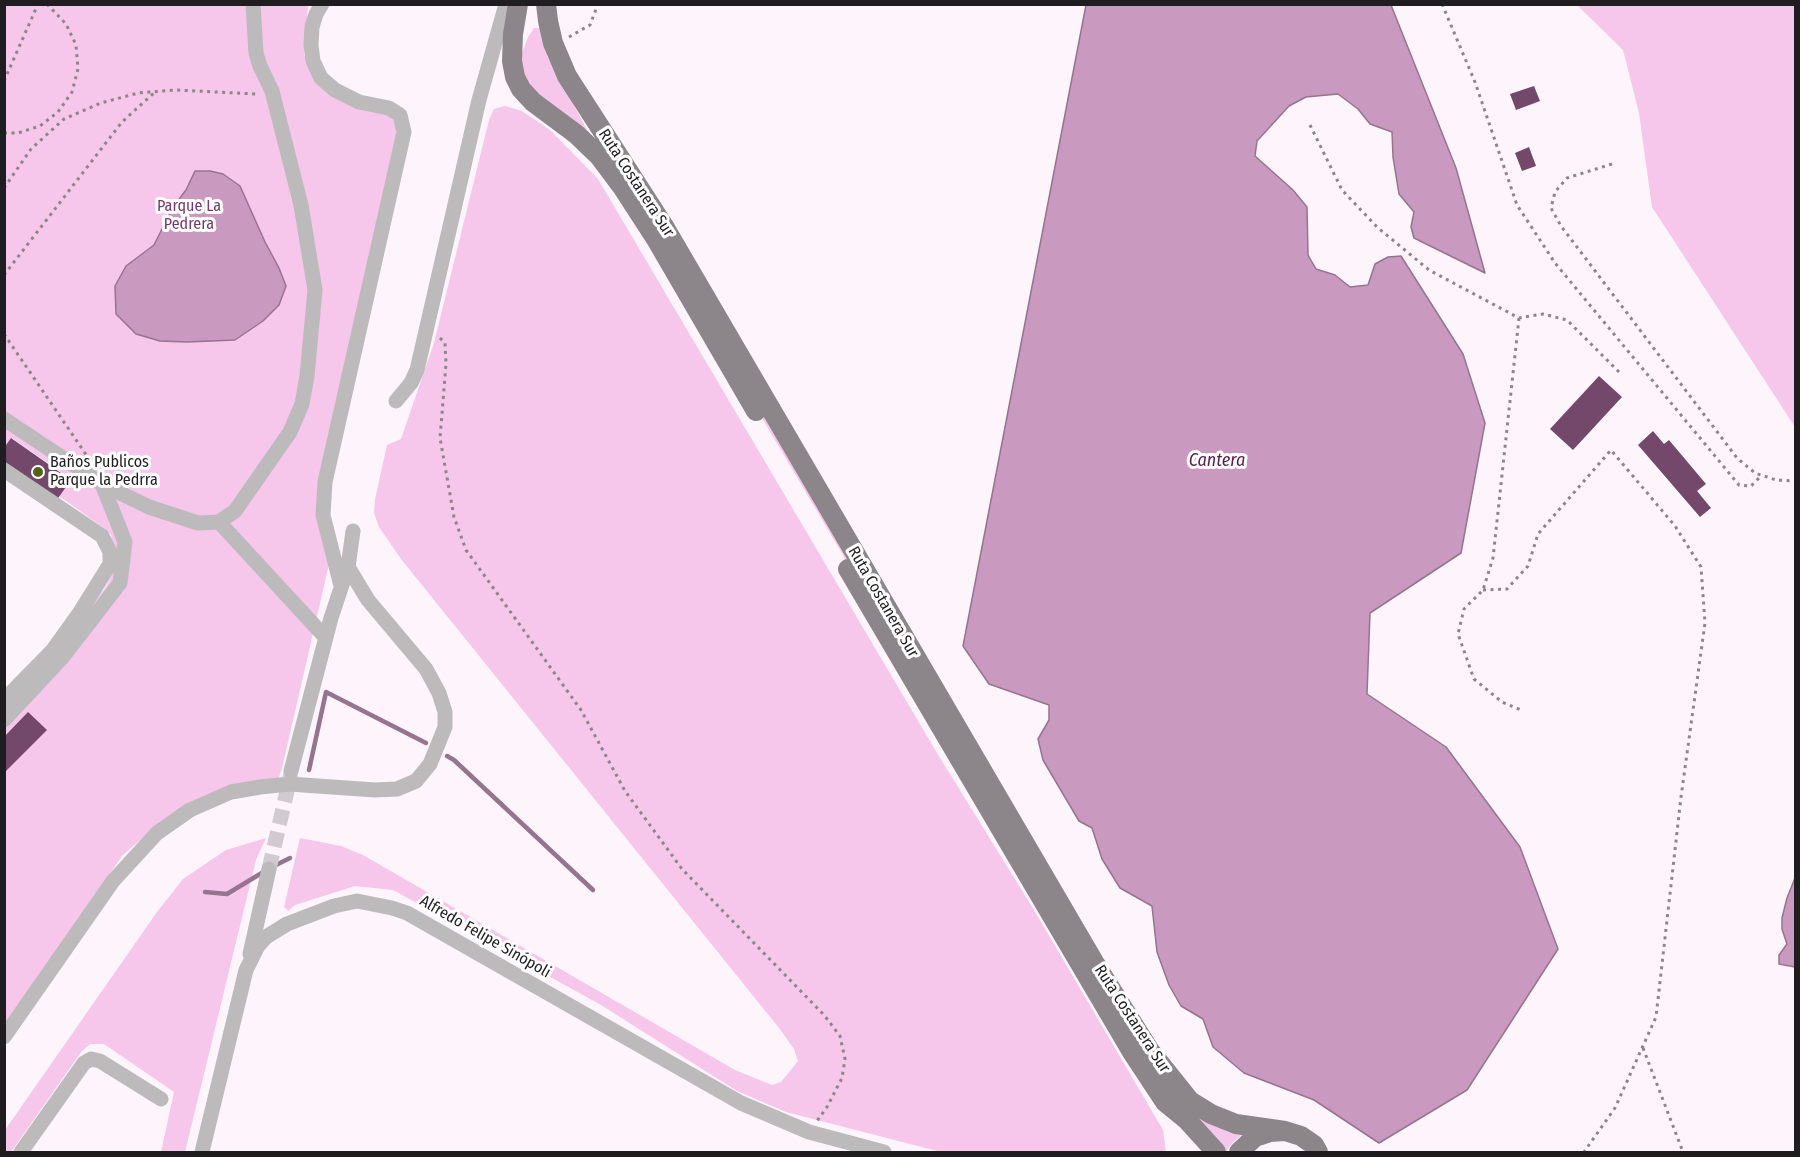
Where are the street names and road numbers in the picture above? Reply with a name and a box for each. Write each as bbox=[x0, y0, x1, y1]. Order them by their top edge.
street label: Ruta Costanera Sur bbox=[594, 125, 678, 241]
street label: Ruta Costanera Sur bbox=[844, 543, 922, 661]
street label: Alfredo Felipe Sinópoli bbox=[416, 892, 554, 982]
street label: Ruta Costanera Sur bbox=[1090, 961, 1174, 1077]

